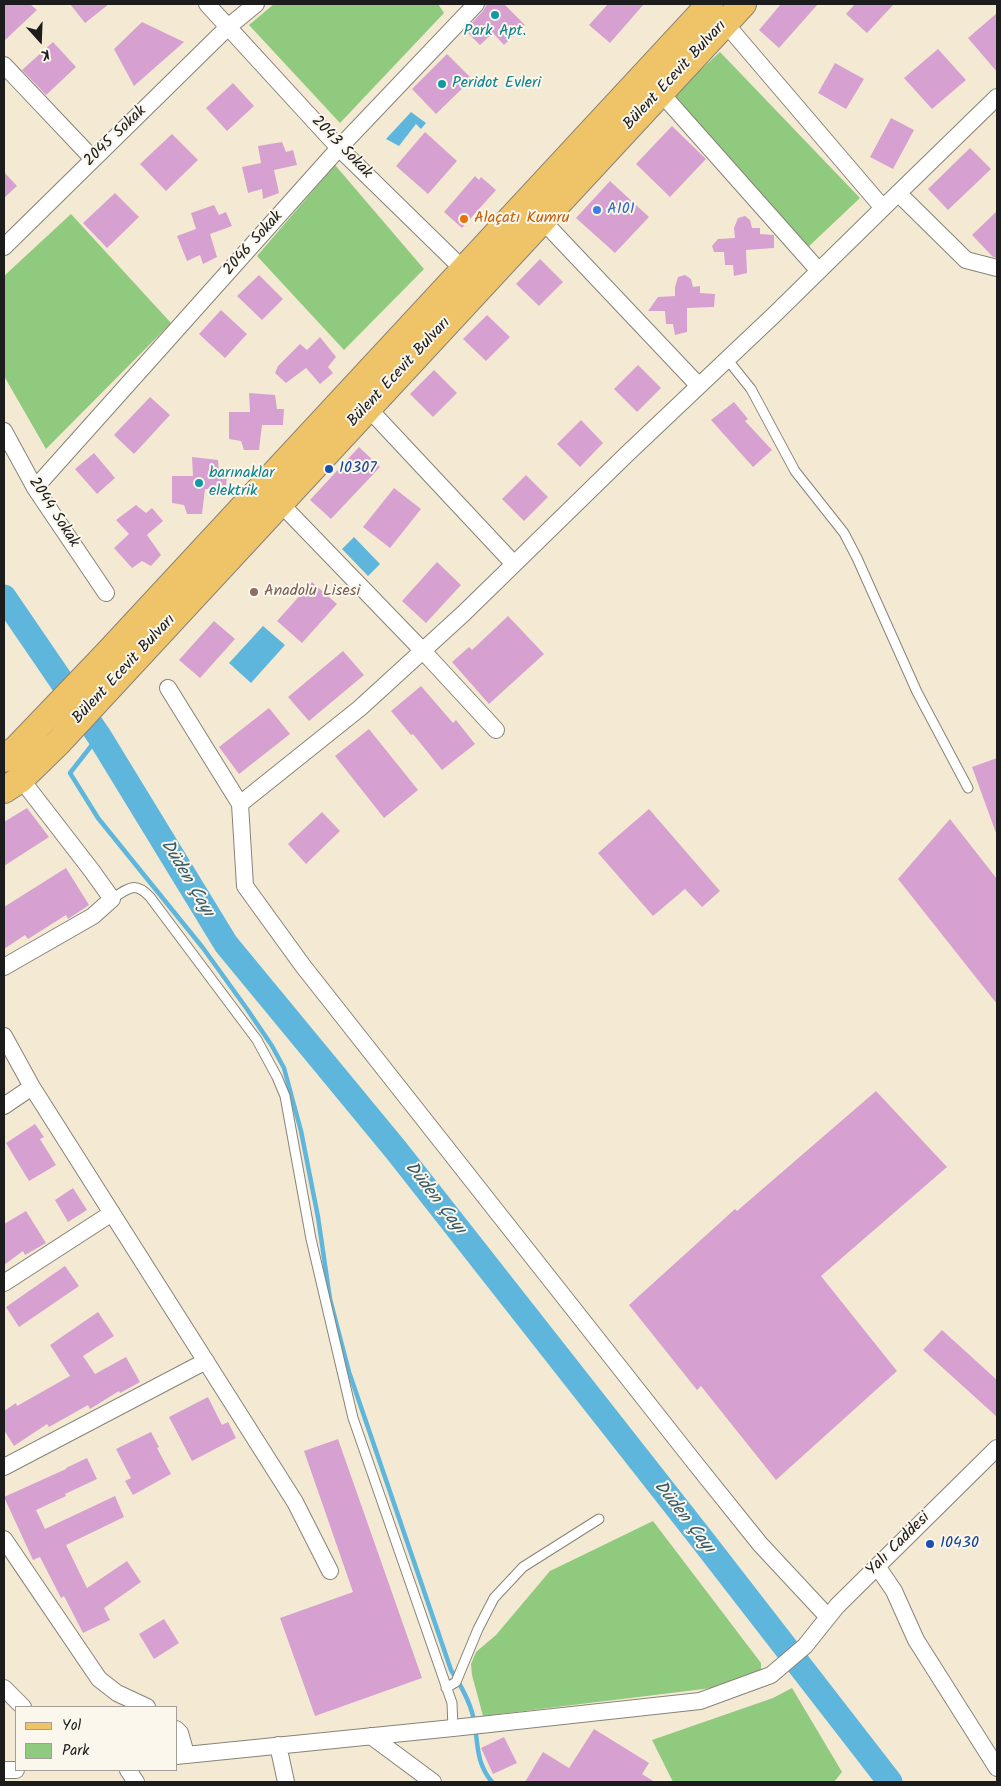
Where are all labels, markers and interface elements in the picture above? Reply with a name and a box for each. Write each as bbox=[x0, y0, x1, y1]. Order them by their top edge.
marker: Park Apt. bbox=[489, 9, 501, 21]
north arrow bbox=[15, 15, 65, 65]
street label: Bülent Ecevit Bulvarı bbox=[620, 17, 732, 135]
place label: Park Apt. bbox=[464, 22, 526, 42]
text: K bbox=[37, 42, 53, 66]
place label: Peridot Evleri bbox=[452, 74, 541, 94]
marker: Peridot Evleri bbox=[436, 78, 448, 90]
street label: 2045 Sokak bbox=[81, 103, 151, 171]
street label: 2043 Sokak bbox=[306, 113, 376, 183]
place label: A101 bbox=[607, 200, 635, 220]
marker: A101 bbox=[591, 204, 603, 216]
street label: 2046 Sokak bbox=[220, 208, 288, 280]
place label: Alaçatı Kumru bbox=[474, 209, 569, 229]
marker: Alaçatı Kumru bbox=[458, 213, 470, 225]
street label: Bülent Ecevit Bulvarı bbox=[344, 314, 456, 432]
place label: 10307 bbox=[339, 459, 377, 479]
marker: 10307 bbox=[323, 463, 335, 475]
place label: barınaklar elektrik bbox=[209, 464, 275, 502]
street label: 2044 Sokak bbox=[23, 474, 83, 552]
marker: barınaklar elektrik bbox=[193, 477, 205, 489]
place label: Anadolu Lisesi bbox=[264, 582, 360, 602]
marker: Anadolu Lisesi bbox=[248, 586, 260, 598]
street label: Bülent Ecevit Bulvarı bbox=[69, 611, 181, 729]
water label: Düden Çayı bbox=[154, 836, 218, 922]
water label: Düden Çayı bbox=[399, 1158, 469, 1240]
water label: Düden Çayı bbox=[648, 1477, 718, 1559]
street label: Yalı Caddesi bbox=[863, 1509, 935, 1581]
place label: 10430 bbox=[940, 1534, 979, 1554]
marker: 10430 bbox=[924, 1538, 936, 1550]
legend bbox=[15, 1706, 178, 1771]
text: Yol bbox=[62, 1714, 81, 1738]
text: Park bbox=[62, 1739, 89, 1763]

